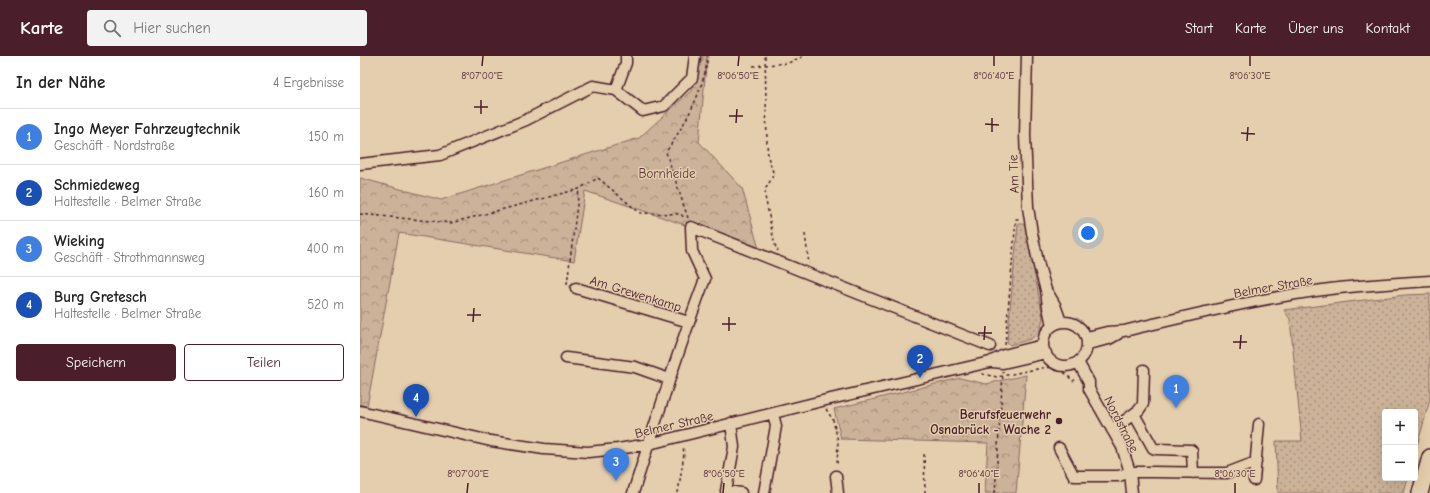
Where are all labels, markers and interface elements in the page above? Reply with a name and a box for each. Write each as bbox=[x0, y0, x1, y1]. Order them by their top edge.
search box bbox=[87, 10, 367, 46]
text: Karte bbox=[20, 17, 63, 39]
icon: search bbox=[101, 17, 123, 39]
text: Hier suchen bbox=[133, 19, 211, 37]
text: Start bbox=[1185, 20, 1213, 37]
text: Karte bbox=[1235, 20, 1266, 37]
text: Über uns bbox=[1288, 20, 1343, 37]
text: Kontakt bbox=[1365, 20, 1410, 37]
text: 8°07'00"E bbox=[461, 70, 503, 82]
text: 8°06'50"E bbox=[717, 70, 759, 82]
text: 8°06'40"E bbox=[974, 70, 1014, 82]
text: 8°06'30"E bbox=[1229, 70, 1271, 82]
text: In der Nähe bbox=[16, 73, 105, 92]
text: 4 Ergebnisse bbox=[273, 75, 344, 90]
text: Ingo Meyer Fahrzeugtechnik bbox=[54, 120, 240, 138]
text: 1 bbox=[26, 129, 32, 144]
text: 150 m bbox=[309, 129, 344, 144]
text: Geschäft · Nordstraße bbox=[54, 138, 175, 153]
street label: Am Tie bbox=[1005, 154, 1022, 194]
park label: Bornheide bbox=[638, 166, 696, 181]
text: Schmiedeweg bbox=[54, 176, 140, 194]
text: 2 bbox=[26, 185, 32, 200]
text: 160 m bbox=[309, 185, 344, 200]
text: Haltestelle · Belmer Straße bbox=[54, 194, 201, 209]
your location bbox=[1078, 223, 1098, 243]
text: Wieking bbox=[54, 232, 105, 250]
text: 3 bbox=[26, 241, 32, 256]
text: 400 m bbox=[307, 241, 344, 256]
text: Geschäft · Strothmannsweg bbox=[54, 250, 205, 265]
street label: Am Grewenkamp bbox=[588, 272, 684, 315]
street label: Belmer Straße bbox=[1232, 272, 1314, 301]
text: Burg Gretesch bbox=[54, 288, 147, 306]
text: 4 bbox=[26, 297, 32, 312]
text: 520 m bbox=[307, 297, 344, 312]
text: Haltestelle · Belmer Straße bbox=[54, 306, 201, 321]
button: Speichern bbox=[16, 344, 176, 381]
button: Teilen bbox=[184, 344, 344, 381]
pin: 2 bbox=[907, 345, 933, 378]
pin: 1 bbox=[1163, 375, 1189, 408]
pin: 4 bbox=[403, 384, 429, 417]
street label: Nordstraße bbox=[1101, 394, 1142, 455]
place label: Berufsfeuerwehr Osnabrück - Wache 2 bbox=[930, 407, 1052, 437]
street label: Belmer Straße bbox=[633, 408, 715, 441]
map controls bbox=[1382, 409, 1418, 481]
button: + bbox=[1382, 409, 1418, 445]
marker: Berufsfeuerwehr Osnabrück - Wache 2 bbox=[1054, 416, 1064, 426]
button: − bbox=[1382, 445, 1418, 481]
pin: 3 bbox=[603, 448, 629, 481]
text: 8°07'00"E bbox=[447, 468, 489, 480]
text: 8°06'50"E bbox=[703, 468, 745, 480]
text: 8°06'40"E bbox=[959, 468, 999, 480]
text: 8°06'30"E bbox=[1214, 468, 1256, 480]

